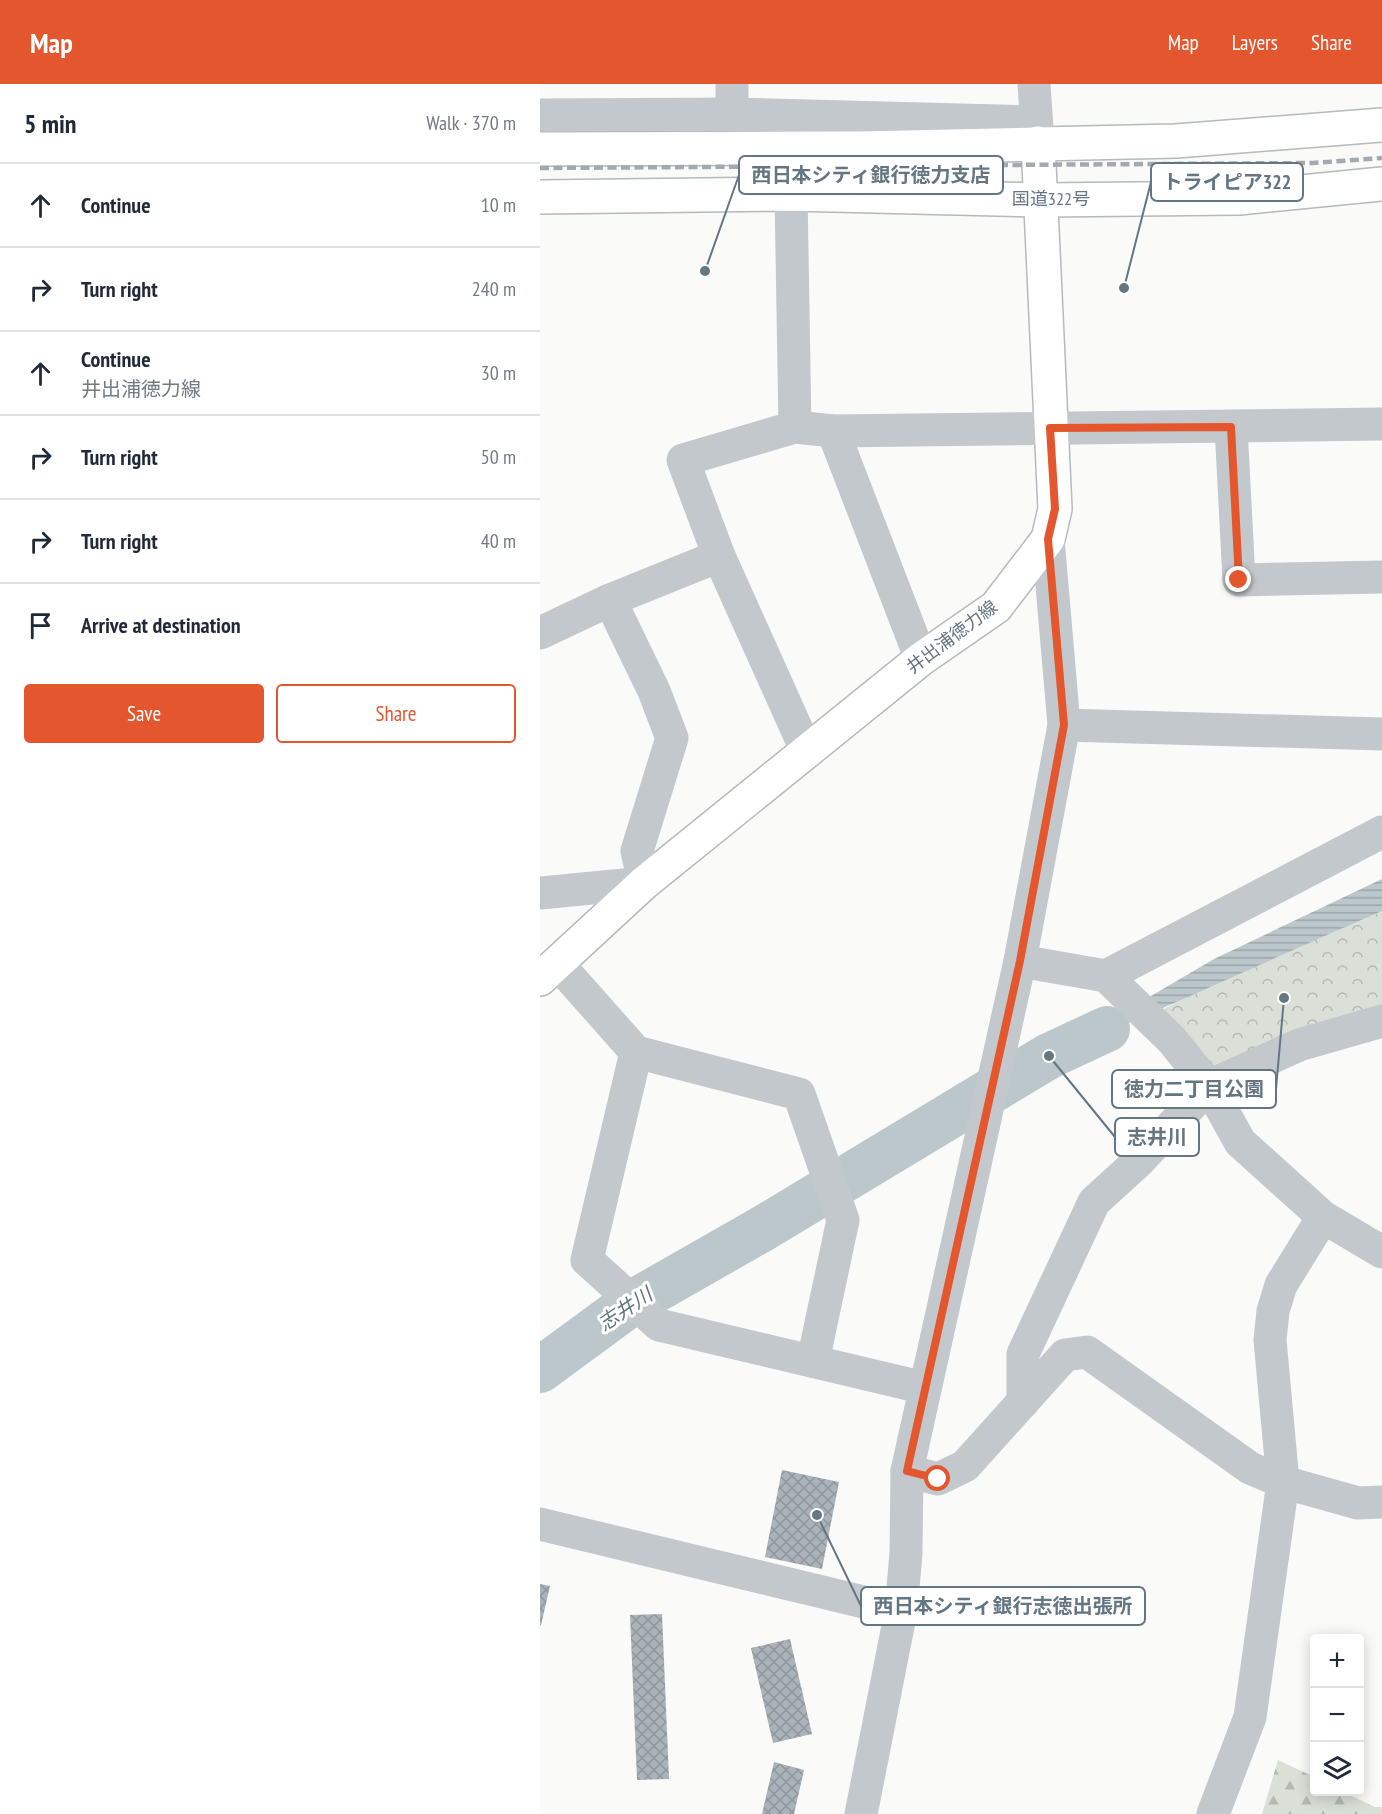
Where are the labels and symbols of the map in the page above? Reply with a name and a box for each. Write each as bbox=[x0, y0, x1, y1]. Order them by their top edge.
callout: 西日本シティ銀行徳力支店 bbox=[739, 156, 1003, 194]
text: 西日本シティ銀行徳力支店 bbox=[752, 162, 990, 188]
callout: トライピア322 bbox=[1151, 163, 1303, 201]
text: トライピア322 bbox=[1163, 169, 1291, 195]
street label: 国道322号 bbox=[1012, 187, 1090, 210]
route end bbox=[1225, 566, 1251, 592]
street label: 井出浦徳力線 bbox=[902, 595, 1002, 678]
callout: 徳力二丁目公園 bbox=[1112, 1070, 1276, 1108]
text: 徳力二丁目公園 bbox=[1124, 1076, 1264, 1102]
callout: 志井川 bbox=[1115, 1118, 1199, 1156]
text: 志井川 bbox=[1127, 1124, 1187, 1150]
water label: 志井川 bbox=[593, 1280, 659, 1337]
route start bbox=[924, 1465, 950, 1491]
callout: 西日本シティ銀行志徳出張所 bbox=[861, 1587, 1145, 1625]
text: 西日本シティ銀行志徳出張所 bbox=[874, 1593, 1132, 1619]

